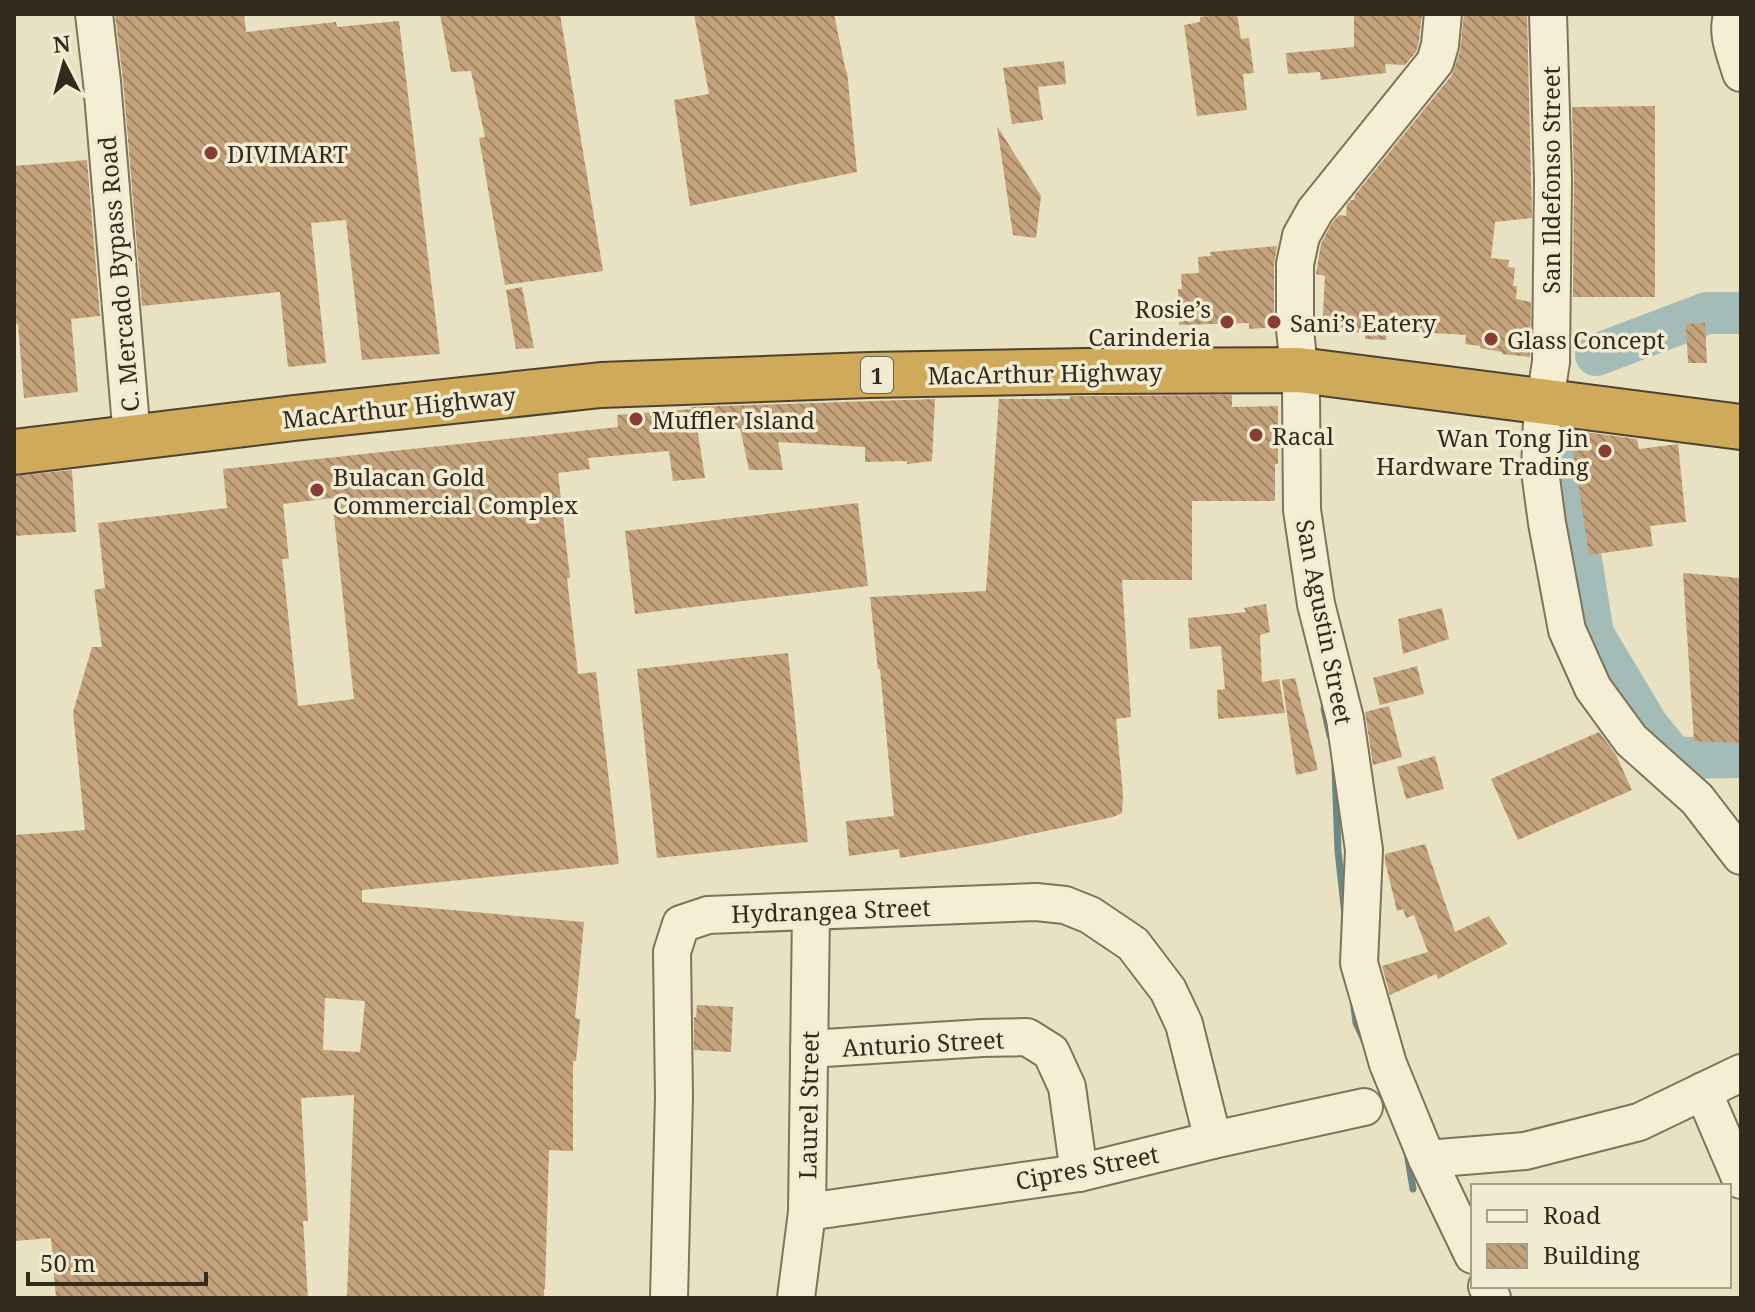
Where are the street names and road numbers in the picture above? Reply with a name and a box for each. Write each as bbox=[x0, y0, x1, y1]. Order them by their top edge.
street label: San Ildefonso Street bbox=[1534, 66, 1567, 294]
street label: C. Mercado Bypass Road bbox=[89, 135, 146, 413]
street label: MacArthur Highway bbox=[927, 354, 1163, 392]
road number: 1 bbox=[861, 357, 893, 393]
street label: MacArthur Highway bbox=[281, 378, 518, 436]
street label: San Agustin Street bbox=[1289, 517, 1361, 727]
street label: Hydrangea Street bbox=[731, 890, 931, 930]
street label: Anturio Street bbox=[841, 1022, 1005, 1064]
street label: Laurel Street bbox=[790, 1030, 826, 1180]
street label: Cipres Street bbox=[1013, 1137, 1161, 1197]

